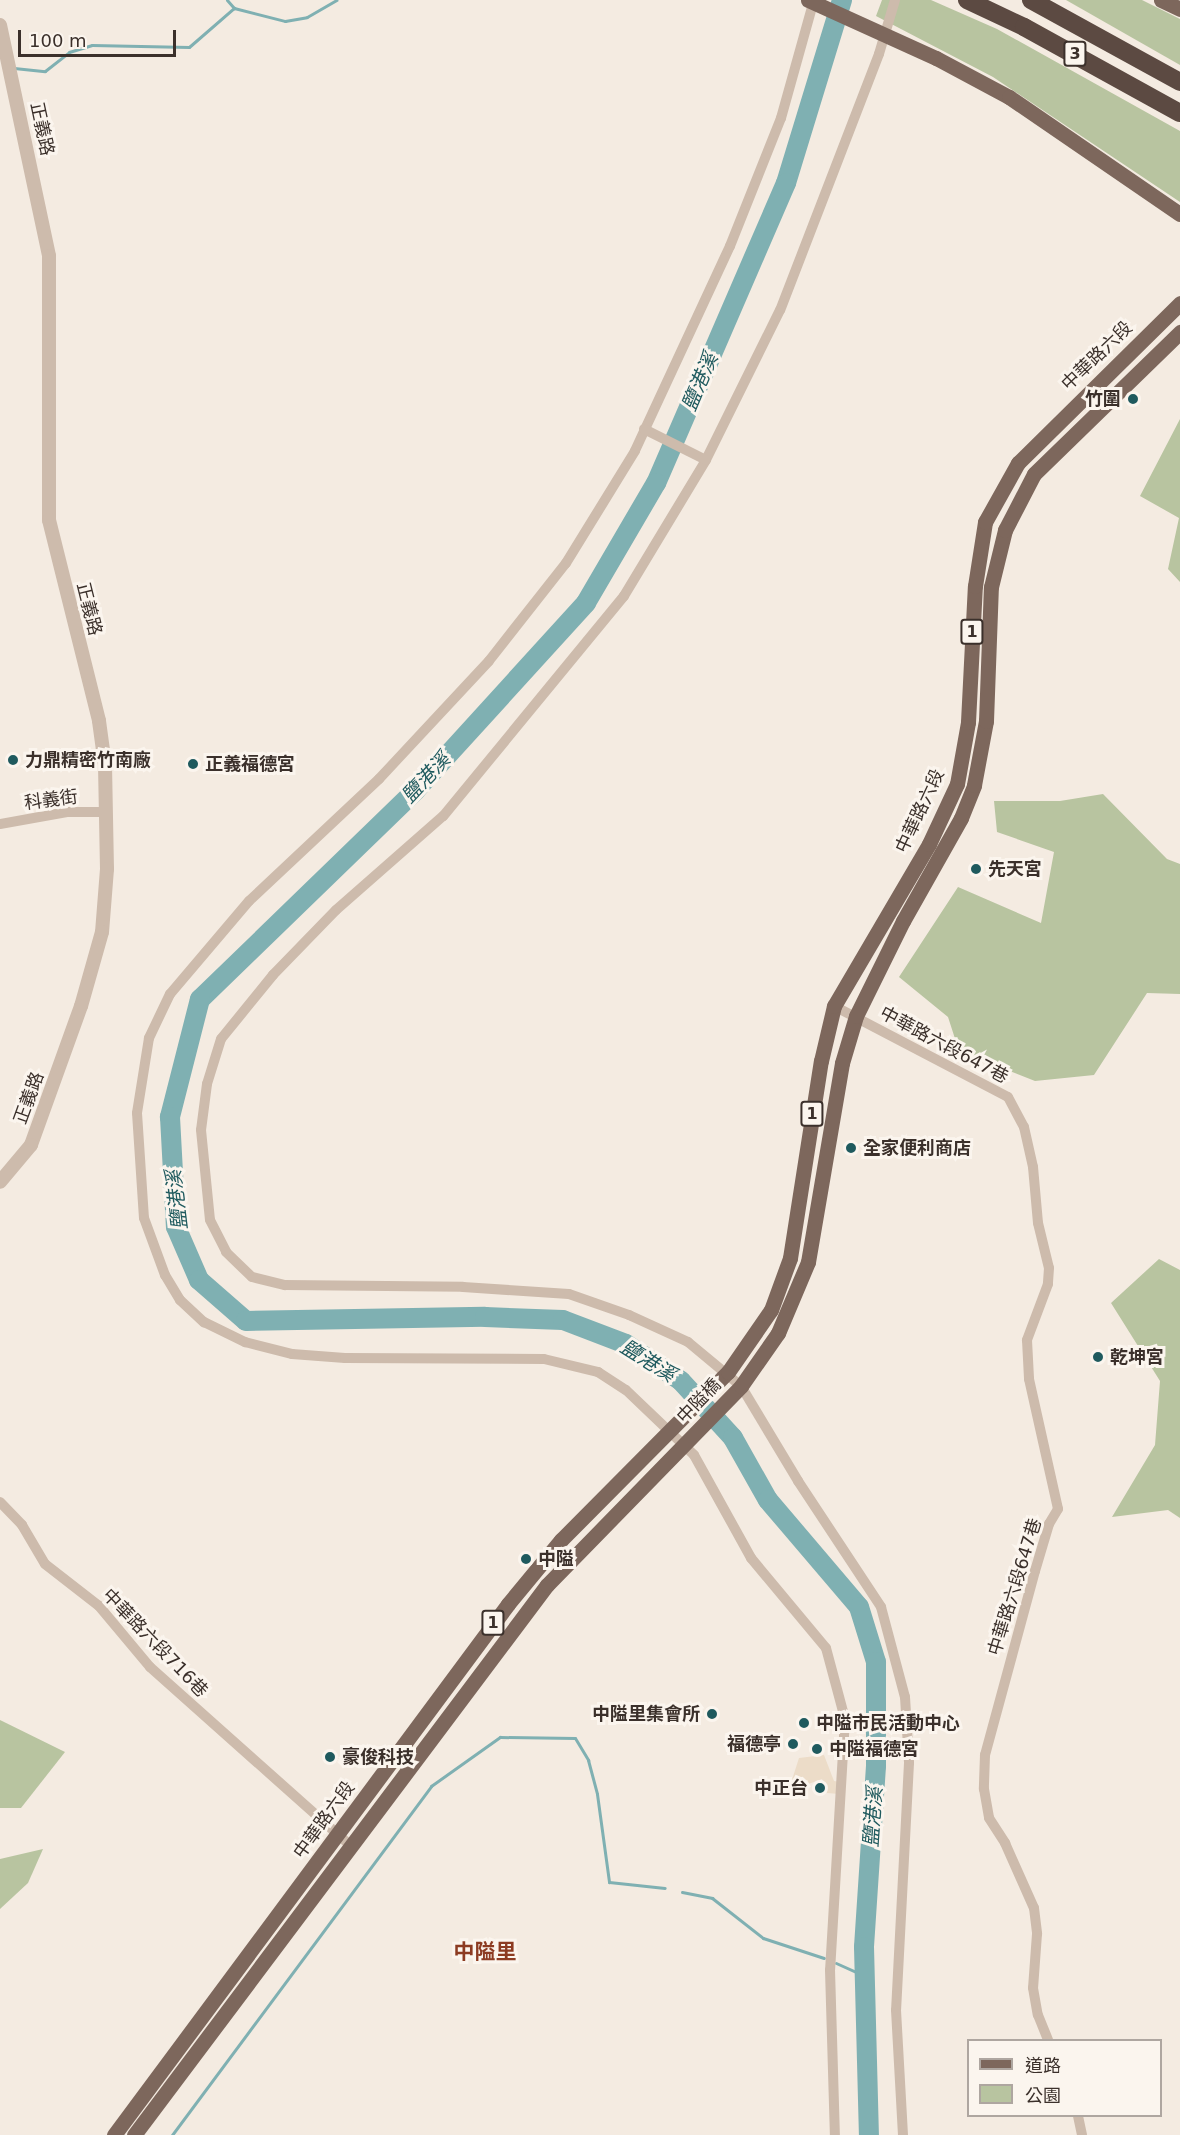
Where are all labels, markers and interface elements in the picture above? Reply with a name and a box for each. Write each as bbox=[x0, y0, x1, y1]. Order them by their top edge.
scale bar bbox=[21, 18, 178, 56]
text: 100 m bbox=[29, 30, 87, 51]
road number: 3 bbox=[1063, 41, 1087, 67]
street label: 正義路 bbox=[26, 100, 58, 158]
street label: 中華路六段 bbox=[1057, 317, 1137, 395]
water label: 鹽港溪 bbox=[677, 350, 723, 414]
place label: 竹圍 bbox=[1085, 388, 1121, 410]
marker: 竹圍 bbox=[1126, 392, 1140, 406]
street label: 正義路 bbox=[72, 580, 106, 638]
road number: 1 bbox=[960, 619, 984, 645]
water label: 鹽港溪 bbox=[397, 748, 455, 808]
place label: 力鼎精密竹南廠 bbox=[25, 749, 151, 771]
marker: 力鼎精密竹南廠 bbox=[6, 753, 20, 767]
place label: 正義福德宮 bbox=[205, 753, 295, 775]
marker: 正義福德宮 bbox=[186, 757, 200, 771]
street label: 中華路六段 bbox=[891, 766, 949, 856]
street label: 科義街 bbox=[23, 786, 79, 814]
place label: 先天宮 bbox=[988, 858, 1042, 880]
marker: 先天宮 bbox=[969, 862, 983, 876]
street label: 中華路六段647巷 bbox=[876, 1002, 1012, 1088]
street label: 正義路 bbox=[10, 1069, 48, 1127]
road number: 1 bbox=[800, 1101, 824, 1127]
place label: 全家便利商店 bbox=[863, 1137, 971, 1159]
marker: 全家便利商店 bbox=[844, 1141, 858, 1155]
water label: 鹽港溪 bbox=[161, 1169, 193, 1231]
water label: 鹽港溪 bbox=[616, 1335, 680, 1387]
place label: 乾坤宮 bbox=[1110, 1346, 1164, 1368]
marker: 乾坤宮 bbox=[1091, 1350, 1105, 1364]
street label: 中隘橋 bbox=[672, 1374, 726, 1428]
street label: 中華路六段647巷 bbox=[984, 1516, 1046, 1658]
place label: 中隘 bbox=[538, 1548, 574, 1570]
marker: 中隘 bbox=[519, 1552, 533, 1566]
street label: 中華路六段716巷 bbox=[98, 1584, 212, 1702]
road number: 1 bbox=[481, 1610, 505, 1636]
place label: 中隘里集會所 bbox=[592, 1703, 700, 1725]
marker: 中隘里集會所 bbox=[705, 1707, 719, 1721]
place label: 中隘市民活動中心 bbox=[816, 1712, 960, 1734]
marker: 中隘市民活動中心 bbox=[797, 1716, 811, 1730]
place label: 福德亭 bbox=[727, 1733, 781, 1755]
marker: 福德亭 bbox=[786, 1737, 800, 1751]
place label: 中隘福德宮 bbox=[829, 1738, 919, 1760]
marker: 中隘福德宮 bbox=[810, 1742, 824, 1756]
place label: 豪俊科技 bbox=[342, 1746, 414, 1768]
marker: 豪俊科技 bbox=[323, 1750, 337, 1764]
street label: 中華路六段 bbox=[289, 1777, 359, 1863]
place label: 中正台 bbox=[754, 1777, 808, 1799]
marker: 中正台 bbox=[813, 1781, 827, 1795]
water label: 鹽港溪 bbox=[859, 1786, 887, 1848]
district label: 中隘里 bbox=[454, 1939, 516, 1965]
legend bbox=[967, 2039, 1162, 2117]
text: 道路 bbox=[1025, 2055, 1061, 2076]
text: 公園 bbox=[1025, 2085, 1061, 2106]

